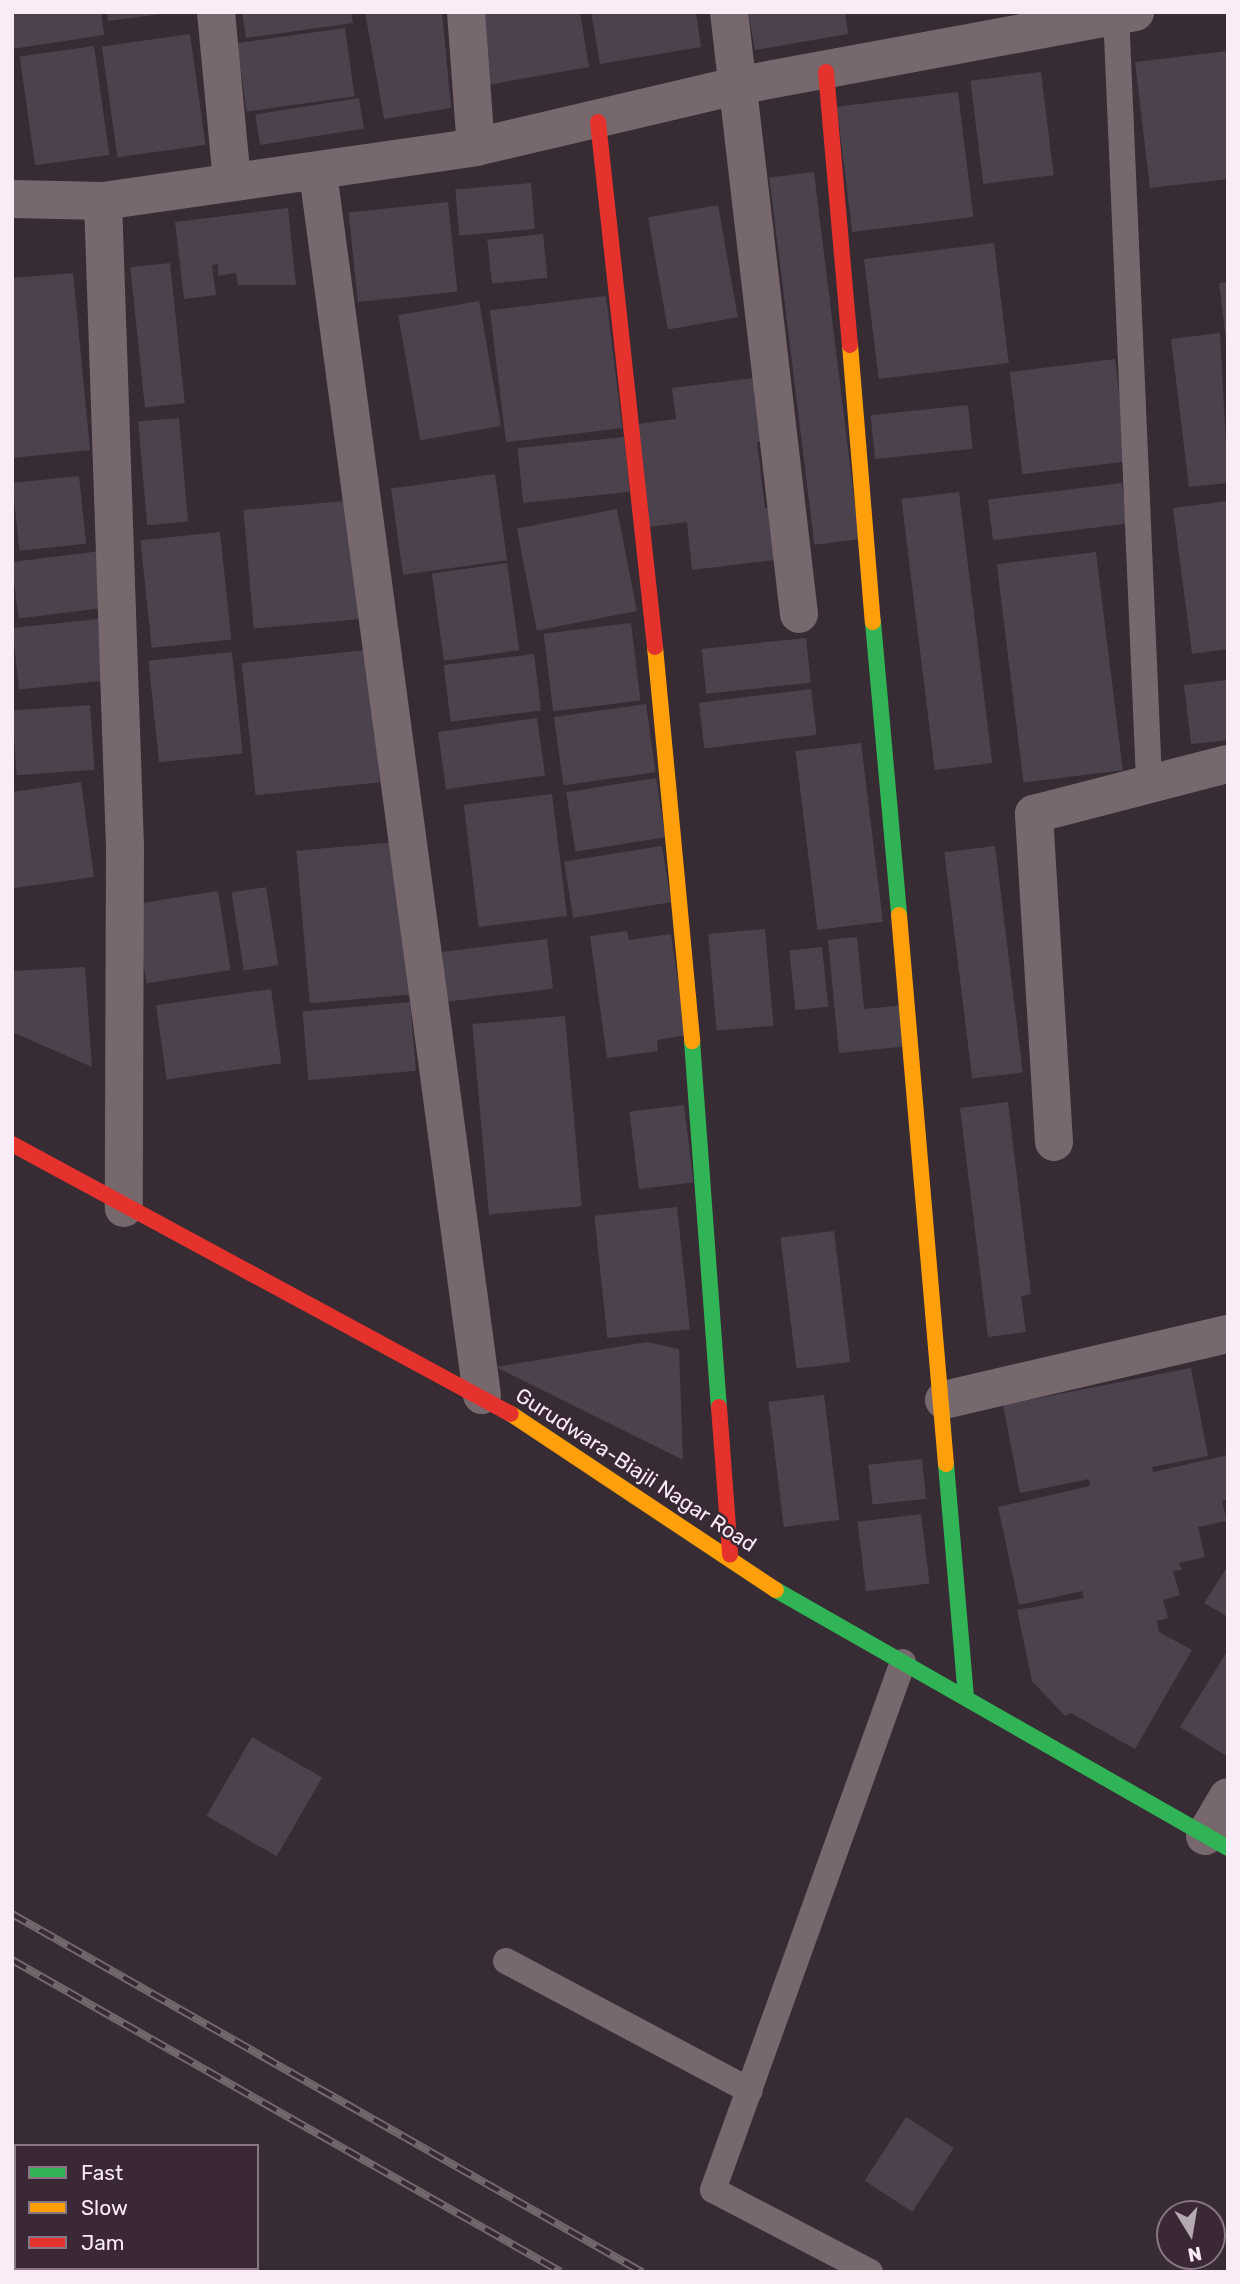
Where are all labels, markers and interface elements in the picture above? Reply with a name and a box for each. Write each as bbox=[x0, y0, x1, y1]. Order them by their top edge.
street label: Gurudwara-Biajli Nagar Road bbox=[511, 1383, 761, 1557]
legend bbox=[14, 2144, 259, 2270]
text: Fast bbox=[81, 2160, 123, 2185]
text: Slow bbox=[81, 2195, 128, 2220]
north arrow bbox=[1156, 2200, 1226, 2270]
text: Jam bbox=[81, 2230, 125, 2255]
text: N bbox=[1186, 2242, 1204, 2267]

